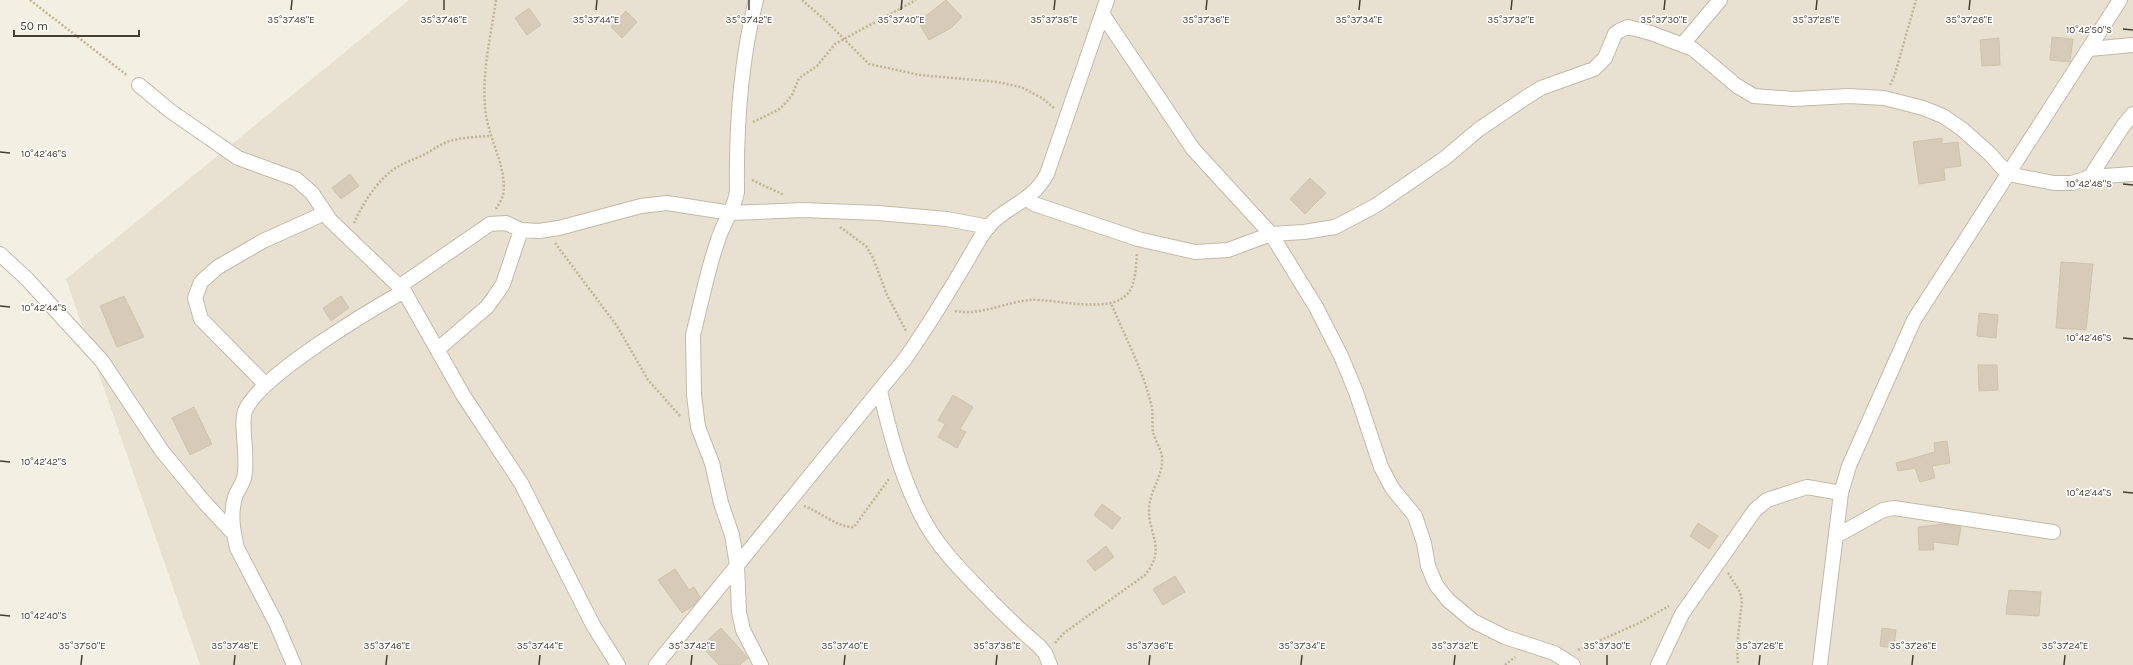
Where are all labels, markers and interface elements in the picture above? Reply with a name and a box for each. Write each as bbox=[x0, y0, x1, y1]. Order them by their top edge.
scale bar bbox=[14, 12, 139, 38]
text: 35°37'48"E bbox=[267, 14, 315, 26]
text: 35°37'46"E bbox=[421, 14, 467, 26]
text: 35°37'44"E bbox=[573, 14, 619, 26]
text: 35°37'42"E bbox=[726, 14, 772, 26]
text: 35°37'40"E bbox=[877, 14, 925, 26]
text: 35°37'38"E bbox=[1030, 14, 1078, 26]
text: 35°37'36"E bbox=[1182, 14, 1230, 26]
text: 35°37'34"E bbox=[1335, 14, 1383, 26]
text: 35°37'32"E bbox=[1487, 14, 1535, 26]
text: 35°37'30"E bbox=[1640, 14, 1688, 26]
text: 35°37'28"E bbox=[1792, 14, 1840, 26]
text: 35°37'26"E bbox=[1945, 14, 1993, 26]
text: 50 m bbox=[20, 19, 48, 33]
text: 10°42'50"S bbox=[2066, 24, 2112, 36]
text: 10°42'46"S bbox=[21, 148, 67, 160]
text: 10°42'48"S bbox=[2066, 178, 2112, 190]
text: 10°42'44"S bbox=[21, 302, 67, 314]
text: 10°42'46"S bbox=[2066, 332, 2112, 344]
text: 10°42'42"S bbox=[21, 456, 67, 468]
text: 10°42'44"S bbox=[2066, 487, 2112, 499]
text: 10°42'40"S bbox=[21, 610, 67, 622]
text: 35°37'50"E bbox=[58, 640, 106, 652]
text: 35°37'48"E bbox=[211, 640, 259, 652]
text: 35°37'46"E bbox=[364, 640, 410, 652]
text: 35°37'44"E bbox=[517, 640, 563, 652]
text: 35°37'42"E bbox=[669, 640, 715, 652]
text: 35°37'40"E bbox=[821, 640, 869, 652]
text: 35°37'38"E bbox=[973, 640, 1021, 652]
text: 35°37'36"E bbox=[1126, 640, 1174, 652]
text: 35°37'34"E bbox=[1278, 640, 1326, 652]
text: 35°37'32"E bbox=[1431, 640, 1479, 652]
text: 35°37'30"E bbox=[1583, 640, 1631, 652]
text: 35°37'28"E bbox=[1736, 640, 1784, 652]
text: 35°37'26"E bbox=[1889, 640, 1937, 652]
text: 35°37'24"E bbox=[2042, 640, 2088, 652]

